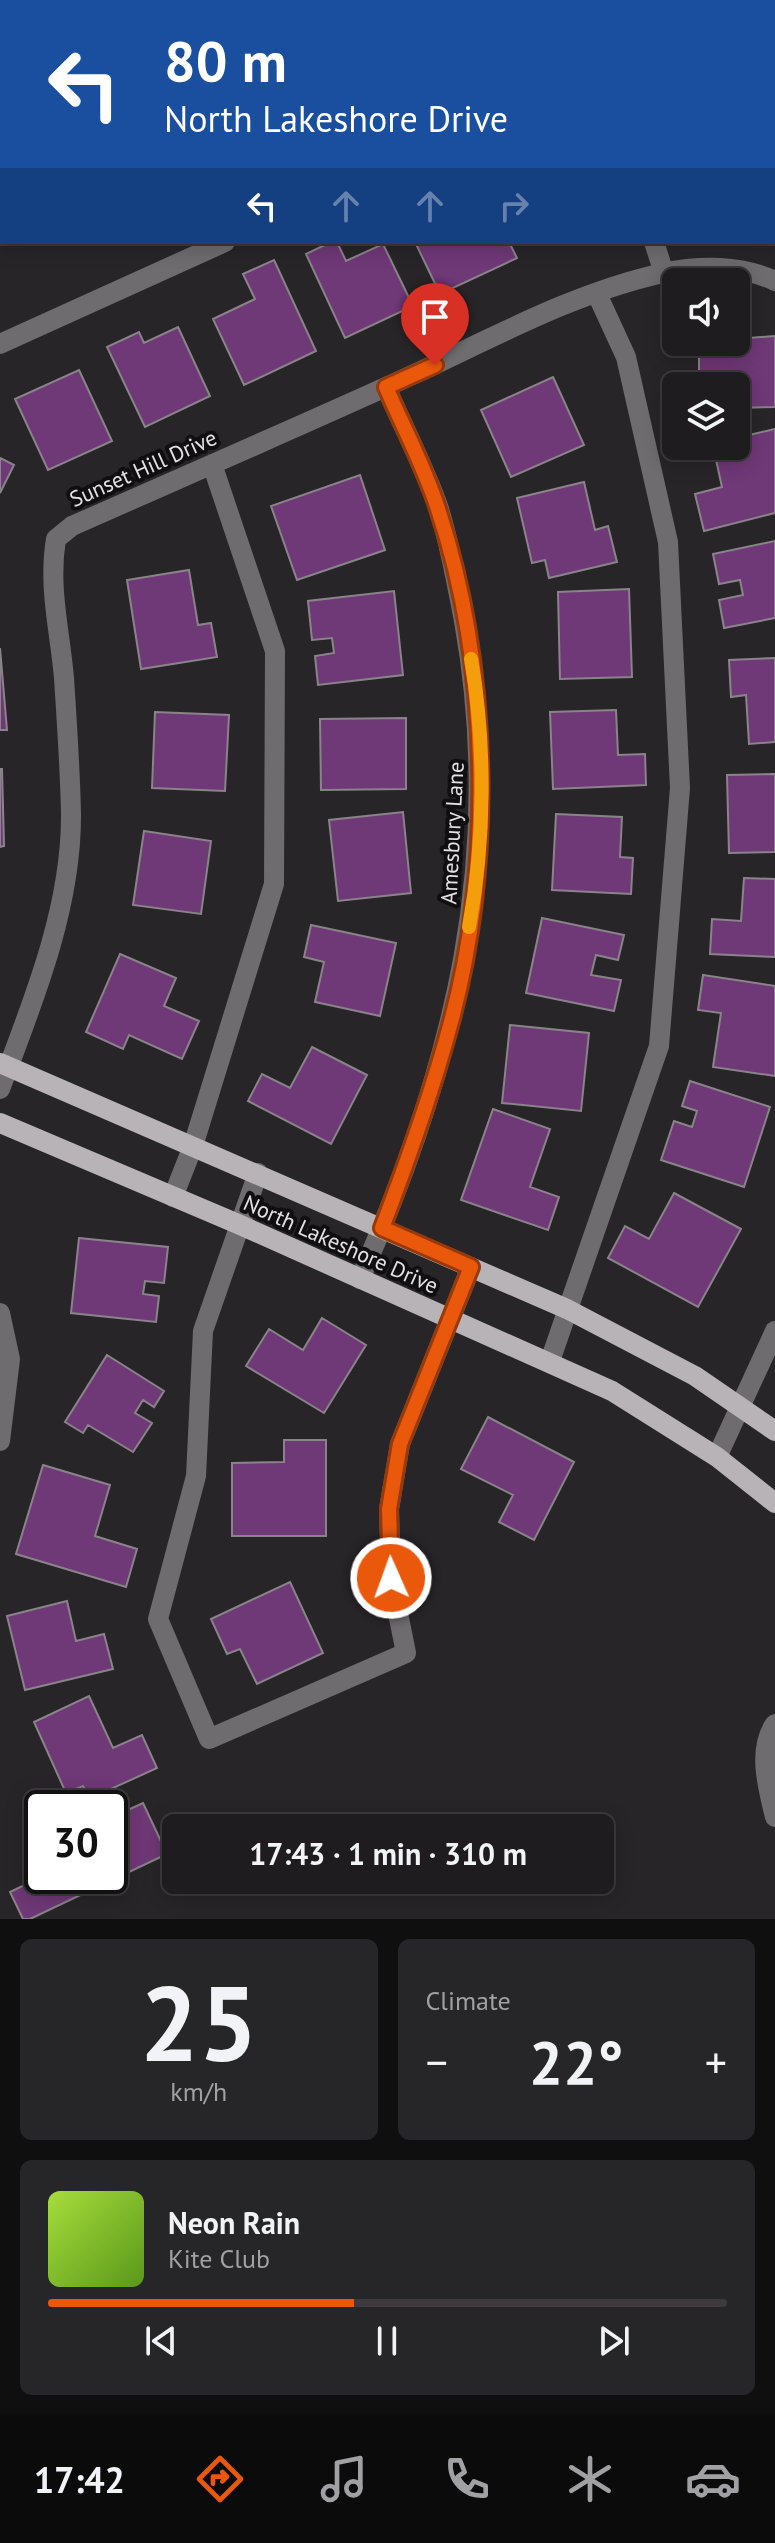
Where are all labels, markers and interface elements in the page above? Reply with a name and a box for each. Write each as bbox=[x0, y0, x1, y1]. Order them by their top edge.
text: 80 m bbox=[164, 25, 287, 97]
icon: left bbox=[32, 32, 136, 136]
text: North Lakeshore Drive bbox=[164, 95, 508, 142]
icon: left bbox=[240, 184, 284, 228]
icon: ahead bbox=[324, 184, 368, 228]
icon: ahead bbox=[408, 184, 452, 228]
icon: right bbox=[492, 184, 536, 228]
map controls bbox=[662, 268, 750, 460]
button: sound bbox=[662, 268, 750, 356]
pin bbox=[401, 283, 469, 365]
icon: arrive bbox=[413, 295, 457, 339]
button: layers bbox=[662, 372, 750, 460]
street label: Sunset Hill Drive bbox=[65, 423, 221, 513]
street label: Amesbury Lane bbox=[434, 761, 470, 905]
street label: North Lakeshore Drive bbox=[239, 1188, 443, 1300]
position arrow bbox=[349, 1536, 433, 1620]
speed limit sign: 30 bbox=[24, 1790, 128, 1894]
text: 17:43 · 1 min · 310 m bbox=[249, 1834, 527, 1873]
text: 25 bbox=[140, 1955, 258, 2090]
text: Climate bbox=[426, 1984, 511, 2017]
text: 22° bbox=[529, 2023, 623, 2101]
text: − bbox=[426, 2033, 448, 2090]
text: + bbox=[705, 2033, 727, 2090]
text: km/h bbox=[170, 2075, 227, 2108]
text: Neon Rain bbox=[168, 2203, 300, 2242]
text: Kite Club bbox=[168, 2242, 270, 2275]
icon: previous bbox=[139, 2319, 183, 2363]
icon: pause bbox=[365, 2319, 409, 2363]
icon: next bbox=[592, 2319, 636, 2363]
icon: directions bbox=[192, 2451, 248, 2507]
icon: music bbox=[316, 2451, 372, 2507]
icon: phone bbox=[439, 2451, 495, 2507]
icon: climate bbox=[562, 2451, 618, 2507]
icon: car bbox=[685, 2451, 741, 2507]
text: 17:42 bbox=[34, 2456, 125, 2503]

